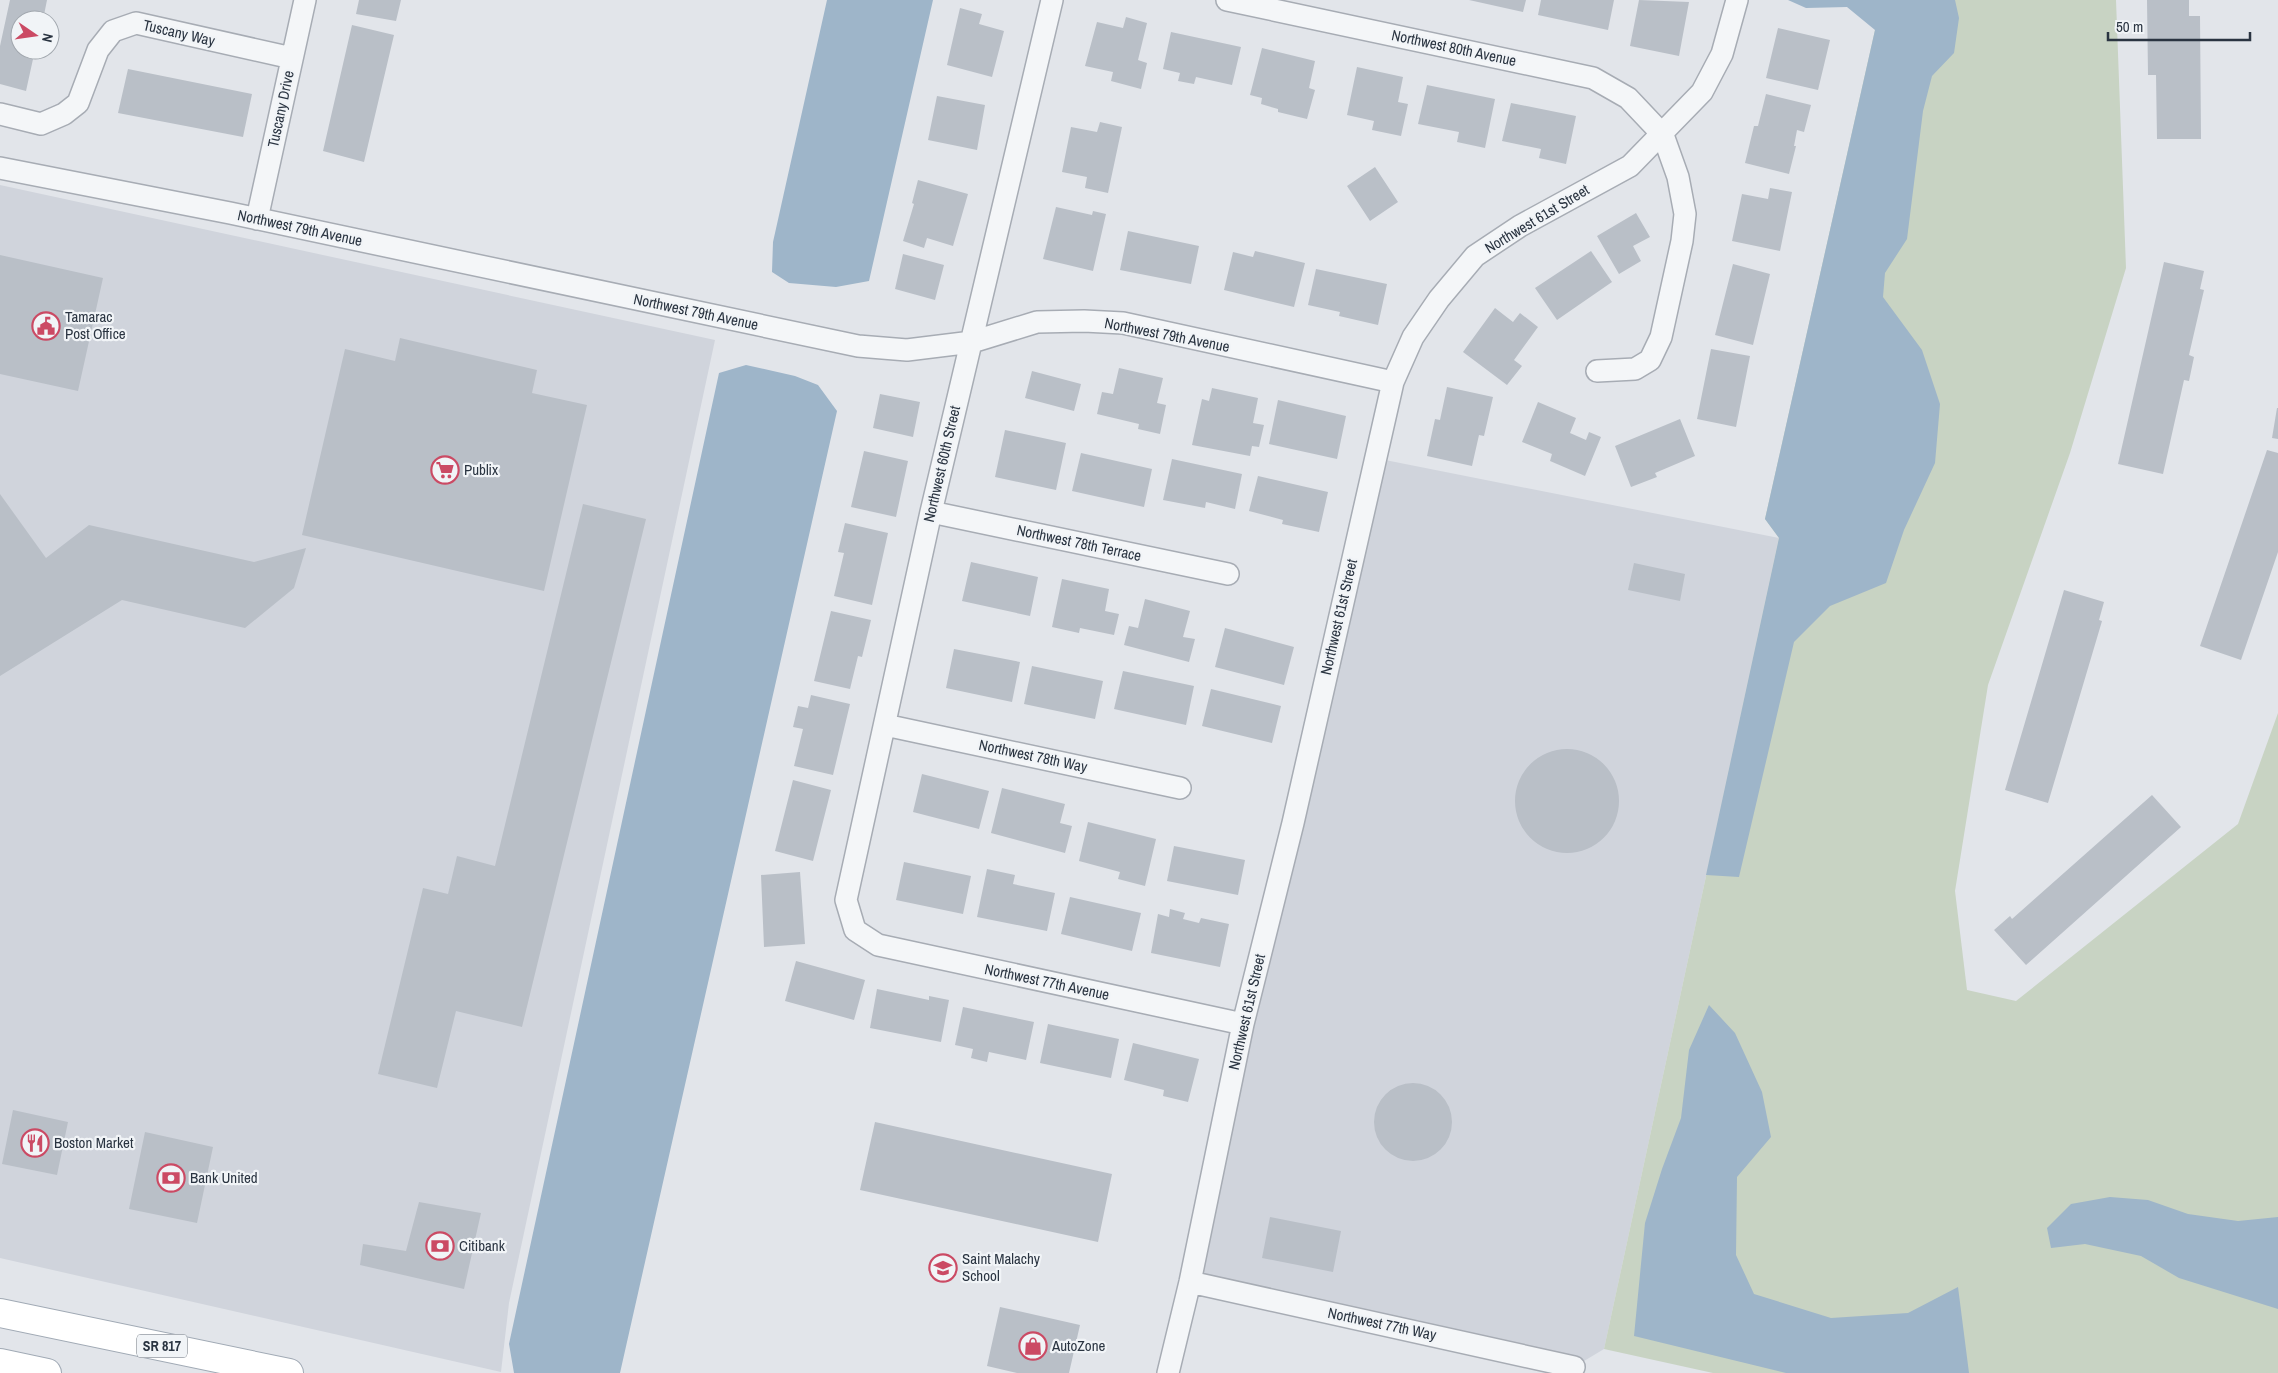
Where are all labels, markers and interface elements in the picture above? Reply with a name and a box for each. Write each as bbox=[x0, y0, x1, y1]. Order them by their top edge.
north arrow bbox=[10, 10, 60, 60]
scale bar bbox=[2108, 10, 2250, 42]
street label: Tuscany Way bbox=[141, 14, 218, 51]
text: 50 m bbox=[2116, 16, 2143, 37]
street label: Northwest 80th Avenue bbox=[1390, 24, 1519, 71]
text: N bbox=[38, 32, 57, 44]
street label: Tuscany Drive bbox=[262, 68, 299, 149]
street label: Northwest 61st Street bbox=[1481, 179, 1593, 258]
street label: Northwest 79th Avenue bbox=[236, 204, 365, 251]
street label: Northwest 79th Avenue bbox=[632, 288, 761, 335]
place label: Tamarac Post Office bbox=[65, 306, 126, 344]
public building icon: Tamarac Post Office bbox=[31, 311, 61, 341]
street label: Northwest 79th Avenue bbox=[1103, 312, 1232, 357]
street label: Northwest 60th Street bbox=[918, 403, 965, 524]
supermarket icon: Publix bbox=[430, 455, 460, 485]
place label: Publix bbox=[464, 459, 499, 480]
street label: Northwest 78th Terrace bbox=[1015, 519, 1144, 566]
street label: Northwest 61st Street bbox=[1315, 556, 1362, 677]
street label: Northwest 78th Way bbox=[977, 734, 1090, 777]
street label: Northwest 61st Street bbox=[1223, 951, 1270, 1072]
street label: Northwest 77th Avenue bbox=[983, 958, 1112, 1005]
restaurant icon: Boston Market bbox=[20, 1128, 50, 1158]
place label: Boston Market bbox=[54, 1132, 134, 1153]
bank icon: Bank United bbox=[156, 1163, 186, 1193]
place label: Bank United bbox=[190, 1167, 258, 1188]
bank icon: Citibank bbox=[425, 1231, 455, 1261]
place label: Citibank bbox=[459, 1235, 506, 1256]
place label: Saint Malachy School bbox=[962, 1248, 1041, 1286]
school or university icon: Saint Malachy School bbox=[928, 1253, 958, 1283]
street label: Northwest 77th Way bbox=[1326, 1302, 1439, 1345]
shop icon: AutoZone bbox=[1018, 1331, 1048, 1361]
road number: SR 817 bbox=[137, 1334, 187, 1358]
place label: AutoZone bbox=[1051, 1335, 1106, 1356]

